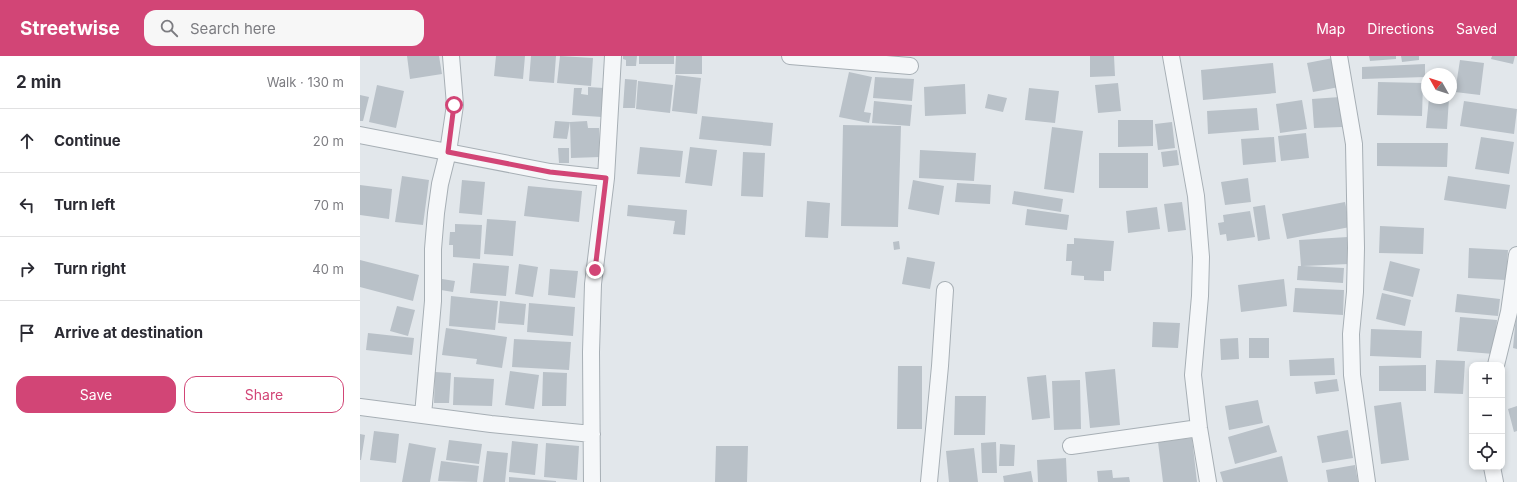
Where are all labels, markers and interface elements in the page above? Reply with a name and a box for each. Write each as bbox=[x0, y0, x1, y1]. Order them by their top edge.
search box bbox=[144, 10, 424, 46]
text: Streetwise bbox=[20, 17, 120, 40]
icon: search bbox=[158, 17, 180, 39]
text: Search here bbox=[190, 19, 276, 38]
text: Map bbox=[1316, 20, 1345, 37]
text: Directions bbox=[1367, 20, 1434, 37]
text: Saved bbox=[1456, 20, 1497, 37]
north arrow bbox=[1421, 68, 1457, 104]
text: 2 min bbox=[16, 72, 61, 92]
text: Walk · 130 m bbox=[267, 74, 344, 90]
route start bbox=[445, 96, 463, 114]
icon: ahead bbox=[16, 130, 38, 152]
text: Continue bbox=[54, 131, 121, 150]
text: 20 m bbox=[313, 133, 344, 149]
icon: left bbox=[16, 194, 38, 216]
text: Turn left bbox=[54, 195, 115, 214]
text: 70 m bbox=[314, 197, 344, 213]
icon: right bbox=[16, 258, 38, 280]
text: Turn right bbox=[54, 259, 126, 278]
text: 40 m bbox=[312, 261, 344, 277]
route end bbox=[586, 261, 604, 279]
icon: arrive bbox=[16, 322, 38, 344]
text: Arrive at destination bbox=[54, 323, 203, 342]
map controls bbox=[1469, 362, 1505, 470]
button: + bbox=[1469, 362, 1505, 398]
button: Save bbox=[16, 376, 176, 413]
button: Share bbox=[184, 376, 344, 413]
button: − bbox=[1469, 398, 1505, 434]
button: locate bbox=[1469, 434, 1505, 470]

